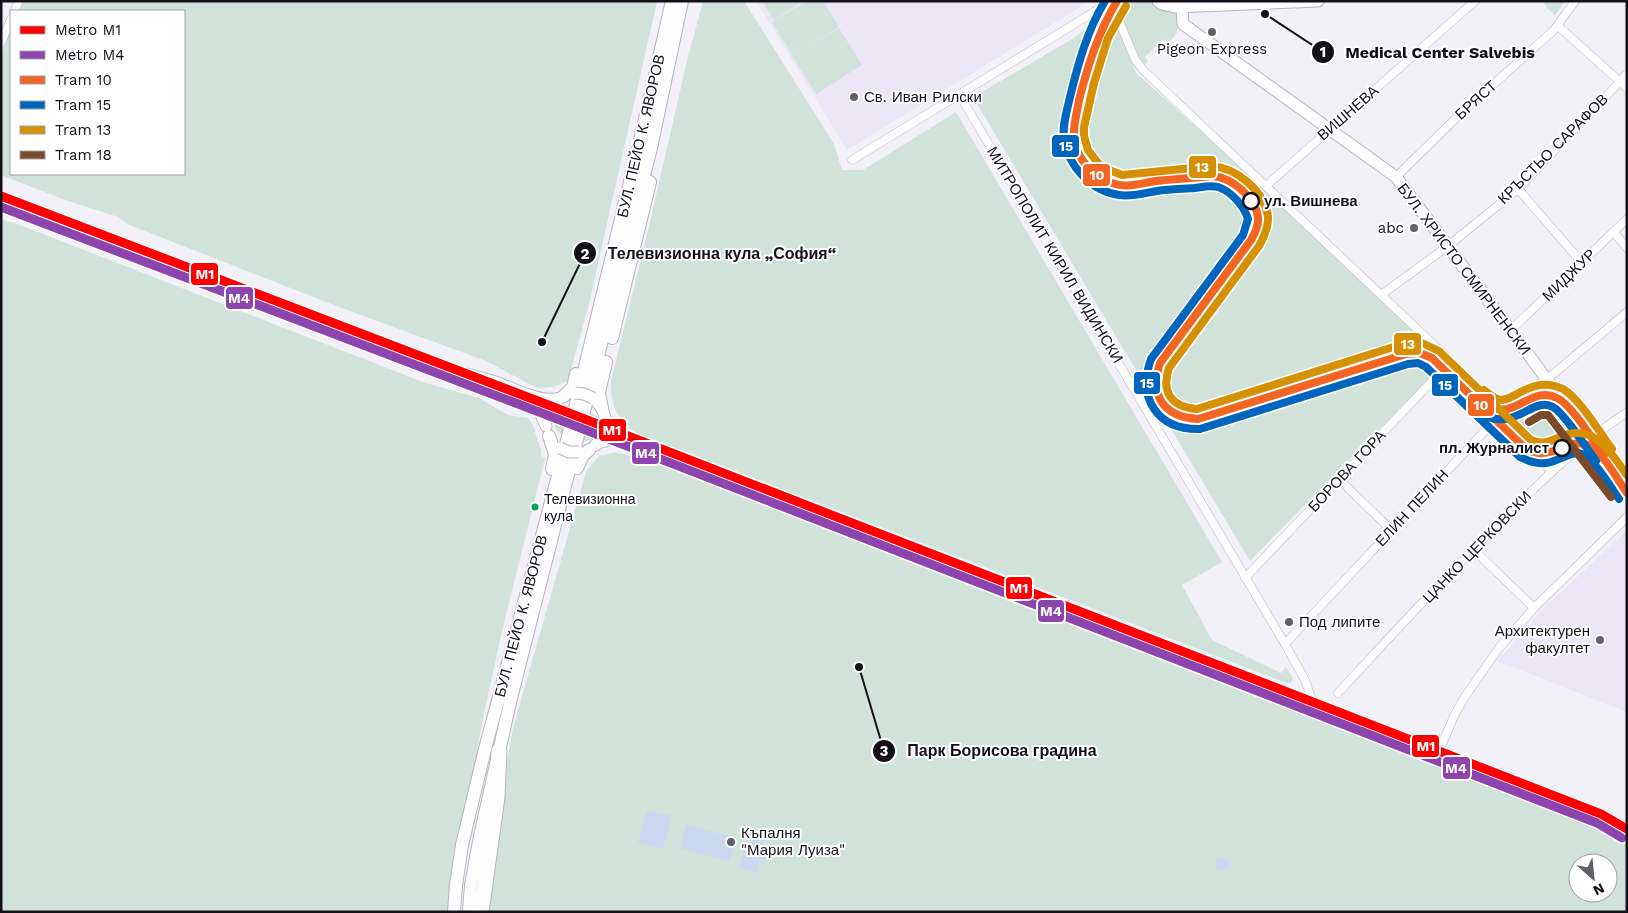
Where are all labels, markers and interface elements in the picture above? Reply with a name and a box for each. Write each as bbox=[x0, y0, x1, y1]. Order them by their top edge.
legend bbox=[10, 10, 185, 175]
text: Metro M1 bbox=[55, 21, 121, 39]
marker: Pigeon Express bbox=[1206, 26, 1218, 38]
callout: Medical Center Salvebis bbox=[1310, 37, 1545, 68]
place label: Pigeon Express bbox=[1157, 40, 1267, 58]
text: 1 bbox=[1320, 43, 1326, 61]
text: Medical Center Salvebis bbox=[1345, 43, 1535, 62]
text: Metro M4 bbox=[55, 46, 124, 64]
street label: БУЛ. ПЕЙО К. ЯВОРОВ bbox=[613, 53, 669, 219]
text: Tram 10 bbox=[55, 71, 112, 89]
street label: БРЯСТ bbox=[1451, 77, 1501, 123]
street label: ВИШНЕВА bbox=[1314, 82, 1382, 144]
place label: Св. Иван Рилски bbox=[864, 88, 982, 106]
street label: КРЪСТЬО САРАФОВ bbox=[1494, 90, 1612, 208]
marker: Св. Иван Рилски bbox=[848, 91, 860, 103]
text: Tram 15 bbox=[55, 96, 111, 114]
text: Tram 13 bbox=[55, 121, 111, 139]
line badge: 15 bbox=[1051, 134, 1080, 158]
text: 15 bbox=[1059, 138, 1073, 154]
street label: МИТРОПОЛИТ КИРИЛ ВИДИНСКИ bbox=[983, 144, 1127, 366]
text: Tram 18 bbox=[55, 146, 112, 164]
line badge: 13 bbox=[1188, 155, 1217, 179]
text: 13 bbox=[1195, 159, 1209, 175]
line badge: 10 bbox=[1082, 163, 1111, 187]
text: 10 bbox=[1089, 167, 1105, 183]
street label: БУЛ. ХРИСТО СМИРНЕНСКИ bbox=[1394, 180, 1534, 358]
marker: ул. Вишнева bbox=[1242, 192, 1260, 210]
place label: ул. Вишнева bbox=[1264, 192, 1358, 210]
place label: abc bbox=[1378, 219, 1404, 237]
marker: abc bbox=[1408, 222, 1420, 234]
callout: Телевизионна кула „София“ bbox=[572, 238, 846, 269]
text: Телевизионна кула „София“ bbox=[608, 244, 836, 263]
text: 2 bbox=[581, 245, 590, 263]
street label: МИДЖУР bbox=[1539, 245, 1599, 305]
line badge: M1 bbox=[190, 262, 219, 286]
text: M1 bbox=[196, 266, 214, 282]
line badge: M4 bbox=[225, 286, 254, 310]
text: M4 bbox=[228, 290, 250, 306]
line badge: 13 bbox=[1393, 332, 1422, 356]
text: 13 bbox=[1401, 336, 1415, 352]
line badge: 15 bbox=[1133, 371, 1161, 395]
line badge: 15 bbox=[1431, 373, 1459, 397]
text: 15 bbox=[1140, 375, 1154, 391]
text: 15 bbox=[1438, 377, 1452, 393]
line badge: 10 bbox=[1467, 393, 1495, 417]
text: 10 bbox=[1473, 397, 1489, 413]
line badge: M1 bbox=[598, 418, 627, 442]
text: M1 bbox=[603, 422, 621, 438]
street label: БОРОВА ГОРА bbox=[1305, 426, 1389, 516]
place label: пл. Журналист bbox=[1439, 439, 1549, 457]
marker: пл. Журналист bbox=[1553, 439, 1571, 457]
line badge: M4 bbox=[631, 441, 660, 465]
text: M4 bbox=[635, 445, 657, 461]
street label: ЕЛИН ПЕЛИН bbox=[1372, 466, 1452, 550]
street label: ЦАНКО ЦЕРКОВСКИ bbox=[1419, 487, 1535, 607]
place label: Телевизионна кула bbox=[544, 491, 636, 524]
marker: Телевизионна кула bbox=[530, 502, 540, 512]
street label: БУЛ. ПЕЙО К. ЯВОРОВ bbox=[491, 533, 551, 699]
line badge: M1 bbox=[1005, 576, 1033, 600]
text: M1 bbox=[1010, 580, 1028, 596]
line badge: M4 bbox=[1037, 599, 1065, 623]
text: M4 bbox=[1040, 603, 1062, 619]
place label: Под липите bbox=[1299, 613, 1380, 631]
marker: Под липите bbox=[1283, 616, 1295, 628]
place label: Архитектурен факултет bbox=[1495, 622, 1590, 657]
marker: Архитектурен факултет bbox=[1594, 634, 1606, 646]
line badge: M1 bbox=[1411, 734, 1440, 758]
callout: Парк Борисова градина bbox=[872, 735, 1106, 766]
text: M1 bbox=[1417, 738, 1435, 754]
text: Парк Борисова градина bbox=[907, 741, 1097, 760]
text: 3 bbox=[880, 742, 889, 760]
line badge: M4 bbox=[1442, 756, 1471, 780]
text: M4 bbox=[1445, 760, 1467, 776]
place label: Къпалня "Мария Луиза" bbox=[741, 824, 845, 859]
marker: Къпалня "Мария Луиза" bbox=[725, 836, 737, 848]
north arrow bbox=[1568, 853, 1618, 903]
text: N bbox=[1591, 880, 1607, 899]

